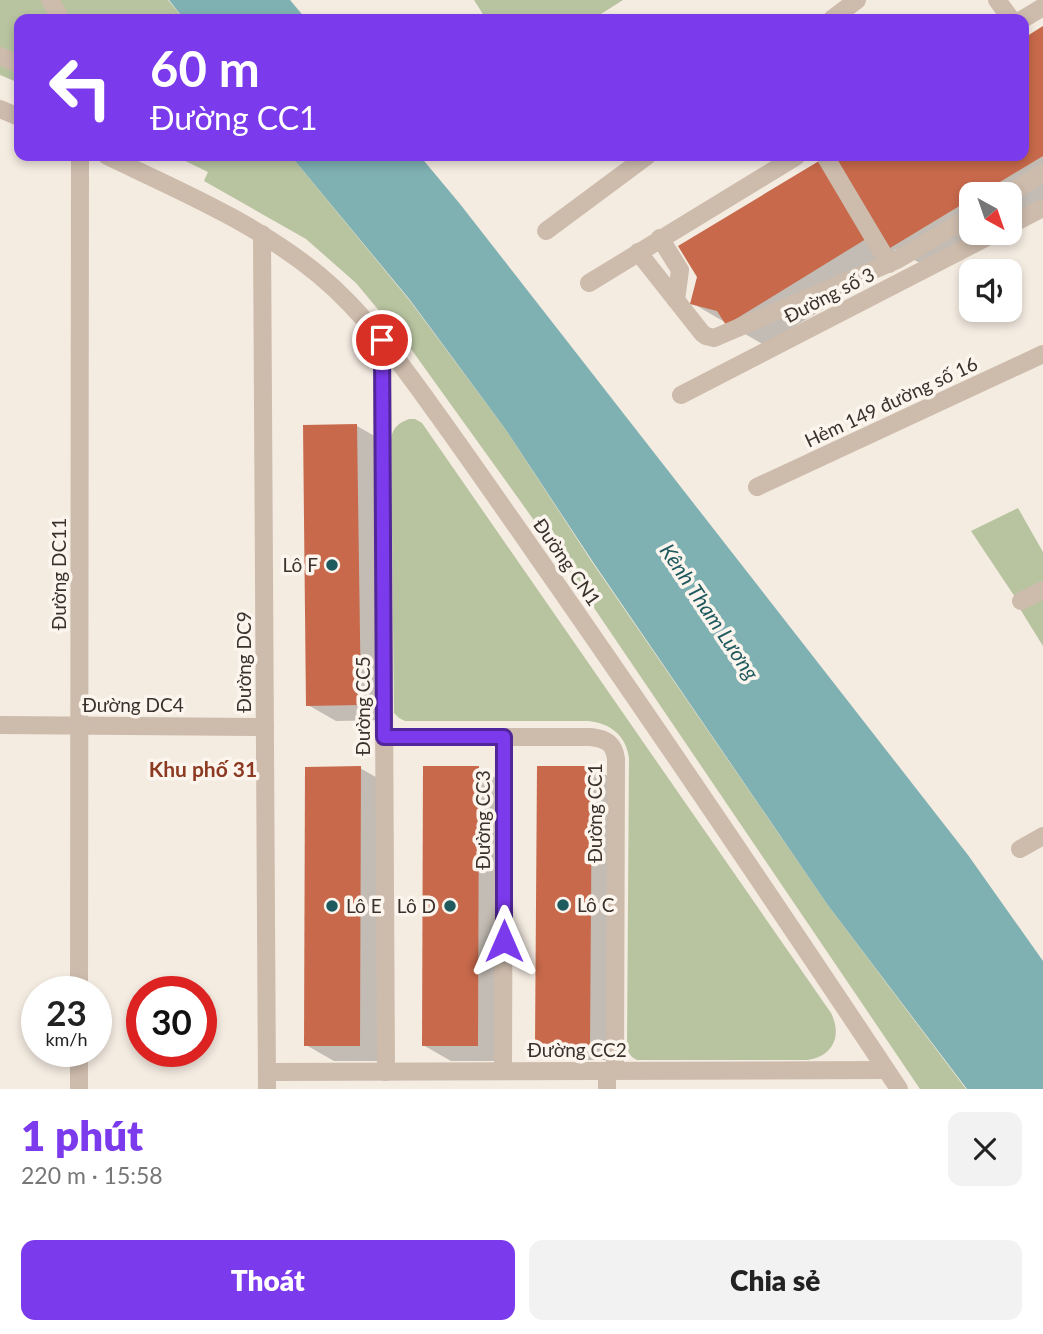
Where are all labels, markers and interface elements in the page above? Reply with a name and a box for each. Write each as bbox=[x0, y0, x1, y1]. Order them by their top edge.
text: 60 m bbox=[150, 39, 260, 97]
icon: left bbox=[35, 42, 126, 133]
text: Đường CC1 bbox=[150, 98, 318, 137]
north arrow bbox=[959, 182, 1022, 245]
map controls bbox=[959, 182, 1022, 322]
button: sound bbox=[959, 259, 1022, 322]
street label: Đường số 3 bbox=[780, 262, 878, 327]
pin bbox=[352, 310, 412, 370]
icon: arrive bbox=[363, 321, 401, 359]
street label: Hẻm 149 đường số 16 bbox=[801, 351, 981, 452]
street label: Đường CN1 bbox=[529, 514, 606, 610]
street label: Đường DC11 bbox=[47, 518, 70, 630]
water label: Kênh Tham Lương bbox=[656, 538, 765, 685]
place label: Lô F bbox=[283, 553, 318, 576]
marker: Lô F bbox=[324, 557, 340, 573]
street label: Đường DC9 bbox=[232, 611, 255, 713]
street label: Đường CC5 bbox=[351, 656, 374, 756]
street label: Đường DC4 bbox=[82, 693, 184, 716]
district label: Khu phố 31 bbox=[149, 756, 257, 781]
street label: Đường CC1 bbox=[583, 763, 606, 863]
street label: Đường CC3 bbox=[471, 770, 494, 870]
place label: Lô C bbox=[577, 893, 615, 916]
place label: Lô E bbox=[346, 894, 382, 917]
place label: Lô D bbox=[397, 894, 436, 917]
marker: Lô C bbox=[555, 897, 571, 913]
marker: Lô E bbox=[324, 898, 340, 914]
marker: Lô D bbox=[442, 898, 458, 914]
position arrow bbox=[467, 904, 541, 978]
speed limit sign: 30 bbox=[126, 976, 217, 1067]
text: 23 bbox=[46, 991, 87, 1033]
text: km/h bbox=[45, 1028, 88, 1050]
street label: Đường CC2 bbox=[527, 1038, 627, 1061]
text: 1 phút bbox=[21, 1110, 143, 1160]
button: close bbox=[948, 1112, 1022, 1186]
text: 220 m · 15:58 bbox=[21, 1161, 163, 1189]
button: Thoát bbox=[21, 1240, 515, 1320]
button: Chia sẻ bbox=[529, 1240, 1022, 1320]

